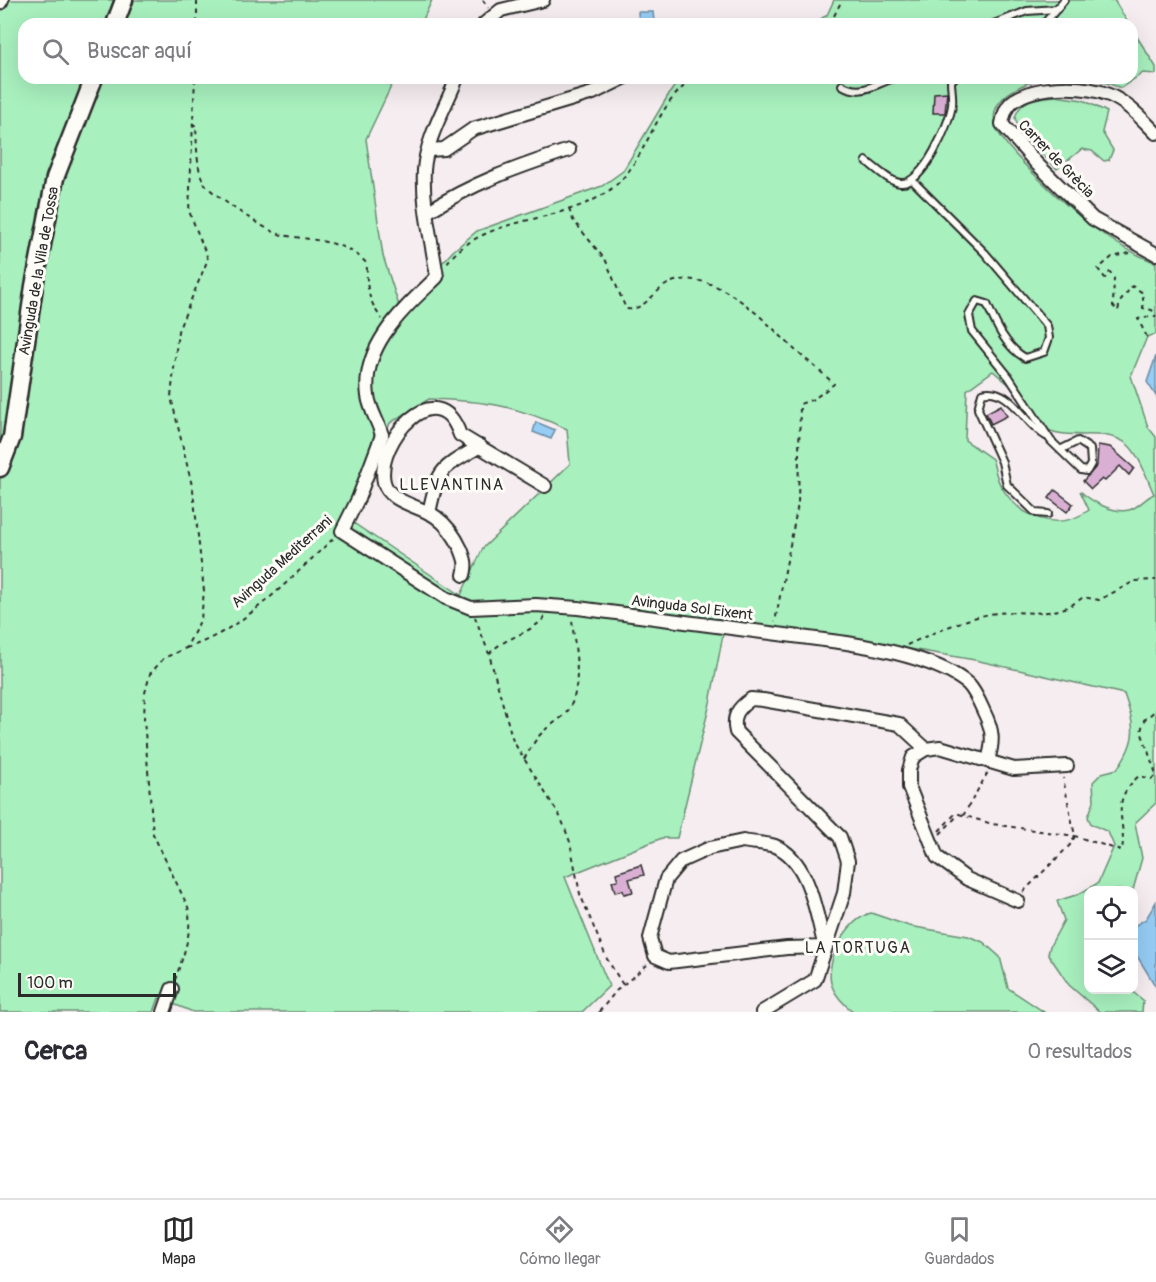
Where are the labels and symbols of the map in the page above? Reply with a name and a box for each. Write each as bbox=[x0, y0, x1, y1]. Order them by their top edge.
street label: Carrer de Grècia bbox=[1014, 116, 1098, 202]
street label: Avinguda de la Vila de Tossa bbox=[15, 185, 63, 357]
district label: LLEVANTINA bbox=[399, 475, 505, 495]
street label: Avinguda Mediterrani bbox=[228, 511, 337, 612]
street label: Avinguda Sol Eixent bbox=[630, 591, 755, 625]
district label: LA TORTUGA bbox=[805, 938, 911, 958]
scale bar bbox=[18, 970, 176, 998]

